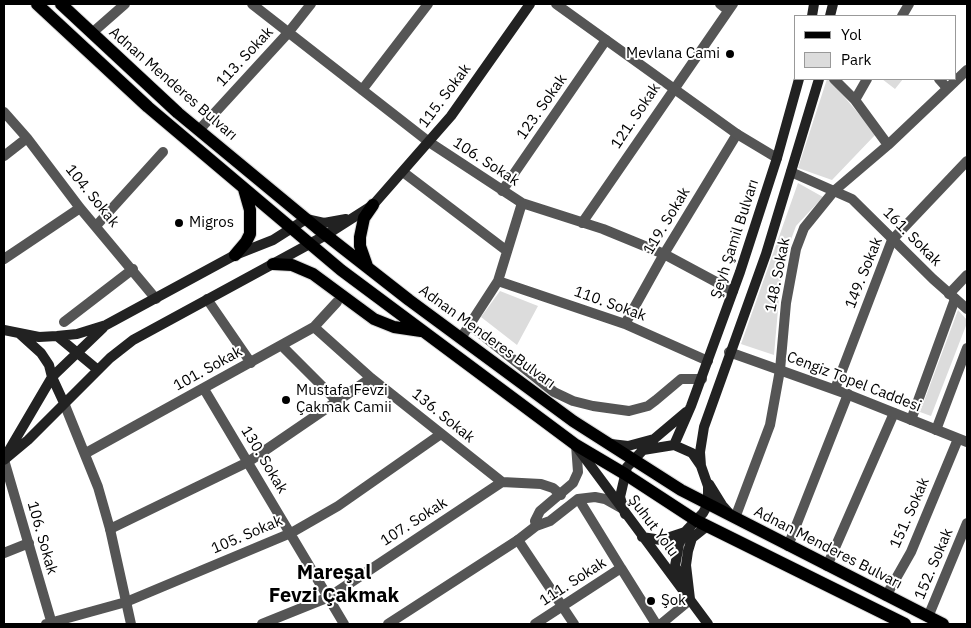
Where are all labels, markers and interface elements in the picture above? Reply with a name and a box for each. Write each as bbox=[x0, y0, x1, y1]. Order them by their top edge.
legend bbox=[794, 15, 956, 80]
street label: Adnan Menderes Bulvarı bbox=[105, 23, 241, 145]
street label: 113. Sokak bbox=[213, 23, 277, 91]
text: Yol bbox=[841, 25, 862, 44]
place label: Mevlana Cami bbox=[626, 45, 720, 63]
marker: Mevlana Cami bbox=[724, 48, 736, 60]
text: Park bbox=[841, 50, 871, 69]
street label: 115. Sokak bbox=[415, 60, 475, 132]
street label: 123. Sokak bbox=[513, 71, 571, 143]
street label: 121. Sokak bbox=[607, 80, 665, 152]
street label: 106. Sokak bbox=[449, 134, 523, 190]
street label: 104. Sokak bbox=[61, 161, 123, 231]
street label: Şeyh Şamil Bulvarı bbox=[707, 177, 763, 301]
street label: 119. Sokak bbox=[640, 184, 694, 258]
street label: 161. Sokak bbox=[879, 204, 945, 270]
place label: Migros bbox=[189, 214, 234, 232]
marker: Migros bbox=[173, 217, 185, 229]
street label: 149. Sokak bbox=[842, 235, 886, 311]
street label: 148. Sokak bbox=[762, 236, 794, 314]
street label: Adnan Menderes Bulvarı bbox=[415, 282, 559, 392]
street label: 110. Sokak bbox=[571, 283, 649, 325]
street label: 101. Sokak bbox=[171, 343, 245, 395]
street label: Cengiz Topel Caddesi bbox=[784, 348, 924, 416]
place label: Mustafa Fevzi Çakmak Camii bbox=[296, 382, 392, 417]
street label: 136. Sokak bbox=[408, 385, 478, 447]
marker: Mustafa Fevzi Çakmak Camii bbox=[280, 394, 292, 406]
street label: 130. Sokak bbox=[237, 423, 291, 497]
street label: 151. Sokak bbox=[886, 475, 934, 551]
street label: Şuhut Yolu bbox=[624, 492, 682, 560]
street label: 107. Sokak bbox=[377, 494, 451, 550]
street label: 106. Sokak bbox=[23, 499, 61, 577]
street label: Adnan Menderes Bulvarı bbox=[751, 503, 905, 593]
street label: 105. Sokak bbox=[209, 512, 285, 558]
street label: 152. Sokak bbox=[911, 526, 957, 602]
street label: 111. Sokak bbox=[536, 554, 610, 610]
district label: Mareşal Fevzi Çakmak bbox=[269, 561, 399, 608]
place label: Şok bbox=[661, 592, 686, 610]
marker: Şok bbox=[645, 595, 657, 607]

